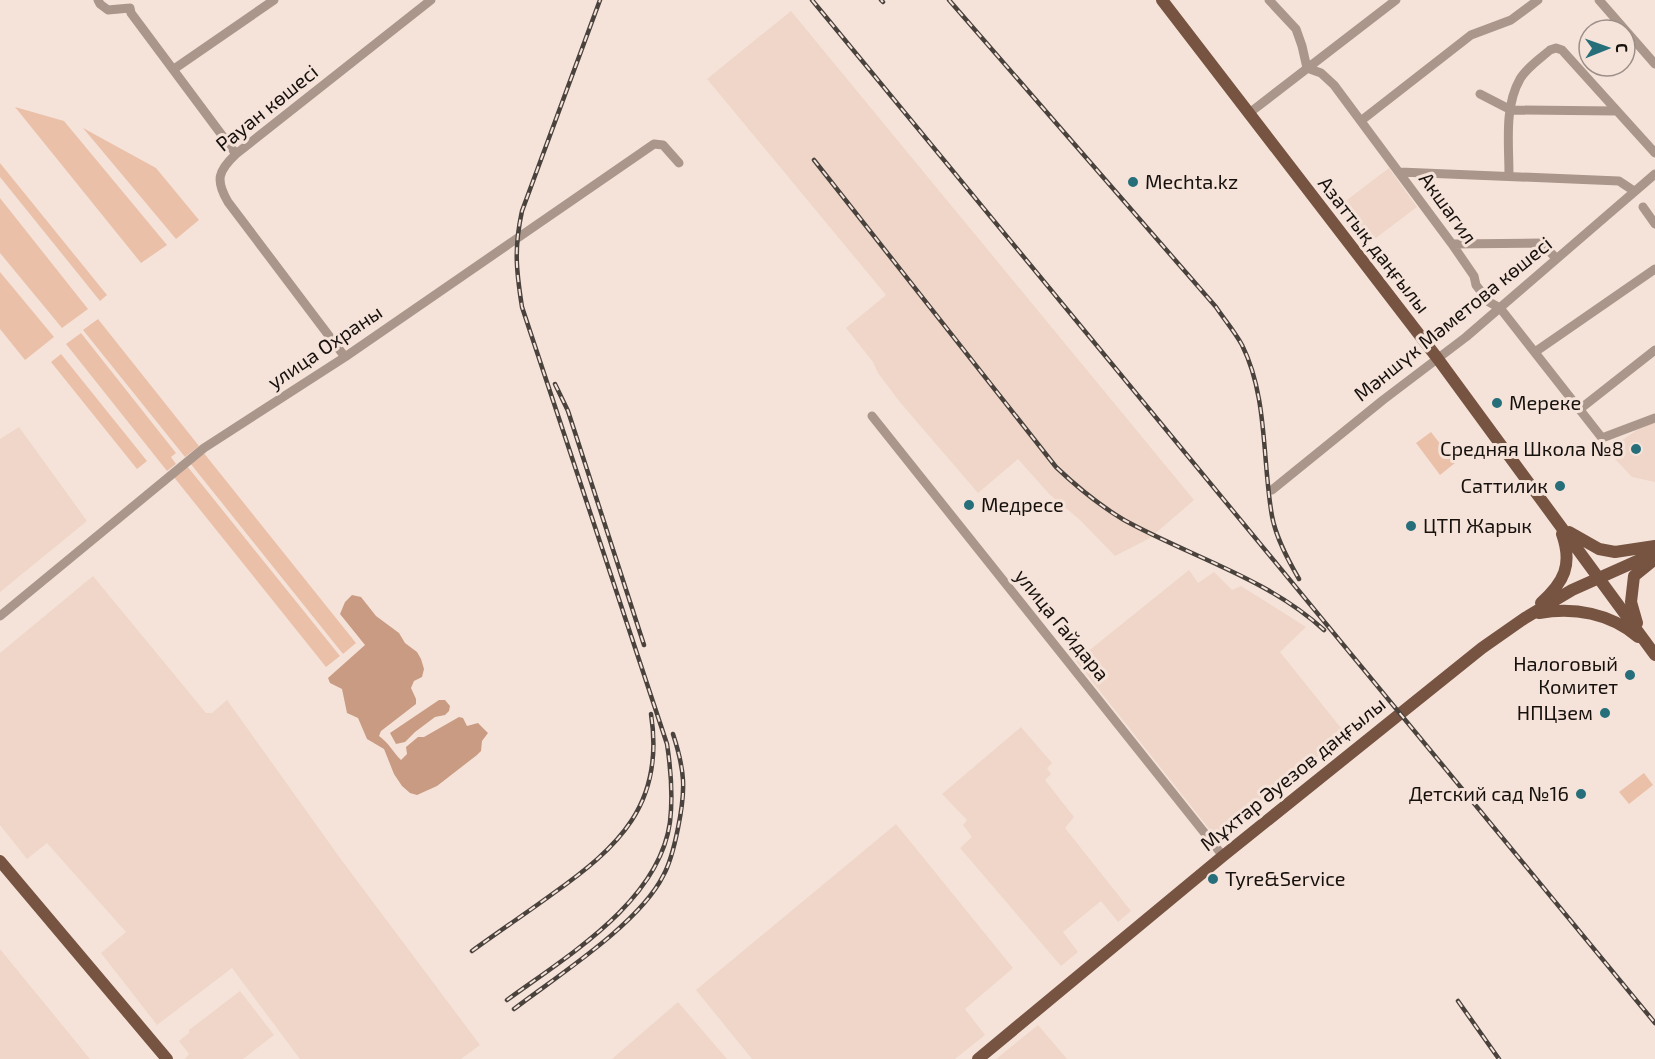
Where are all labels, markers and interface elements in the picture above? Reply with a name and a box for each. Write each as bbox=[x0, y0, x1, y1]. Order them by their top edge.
north arrow bbox=[1577, 18, 1637, 78]
text: С bbox=[1613, 43, 1632, 53]
street label: Рауан көшесі bbox=[211, 59, 323, 156]
street label: Акшагил bbox=[1415, 167, 1483, 248]
place label: Mechta.kz bbox=[1145, 169, 1238, 193]
street label: Азаттық даңғылы bbox=[1314, 171, 1436, 318]
marker: Mechta.kz bbox=[1126, 175, 1140, 189]
street label: Мәншүк Мәметова көшесі bbox=[1348, 231, 1556, 406]
street label: улица Охраны bbox=[263, 299, 387, 394]
place label: Мереке bbox=[1509, 390, 1581, 414]
marker: Мереке bbox=[1490, 396, 1504, 410]
place label: Средняя Школа №8 bbox=[1440, 436, 1624, 460]
marker: Средняя Школа №8 bbox=[1629, 442, 1643, 456]
place label: Саттилик bbox=[1461, 473, 1548, 497]
marker: Саттилик bbox=[1553, 479, 1567, 493]
place label: Медресе bbox=[981, 492, 1064, 516]
marker: Медресе bbox=[962, 498, 976, 512]
place label: ЦТП Жарык bbox=[1423, 513, 1532, 537]
marker: ЦТП Жарык bbox=[1404, 519, 1418, 533]
street label: улица Гайдара bbox=[1010, 564, 1115, 686]
place label: Налоговый Комитет bbox=[1513, 651, 1618, 698]
marker: Налоговый Комитет bbox=[1623, 668, 1637, 682]
street label: Мұхтар Әуезов даңғылы bbox=[1195, 691, 1390, 856]
place label: НПЦзем bbox=[1517, 700, 1593, 724]
marker: НПЦзем bbox=[1598, 706, 1612, 720]
place label: Детский сад №16 bbox=[1409, 781, 1569, 805]
marker: Детский сад №16 bbox=[1574, 787, 1588, 801]
place label: Tyre&Service bbox=[1225, 866, 1346, 890]
marker: Tyre&Service bbox=[1206, 872, 1220, 886]

